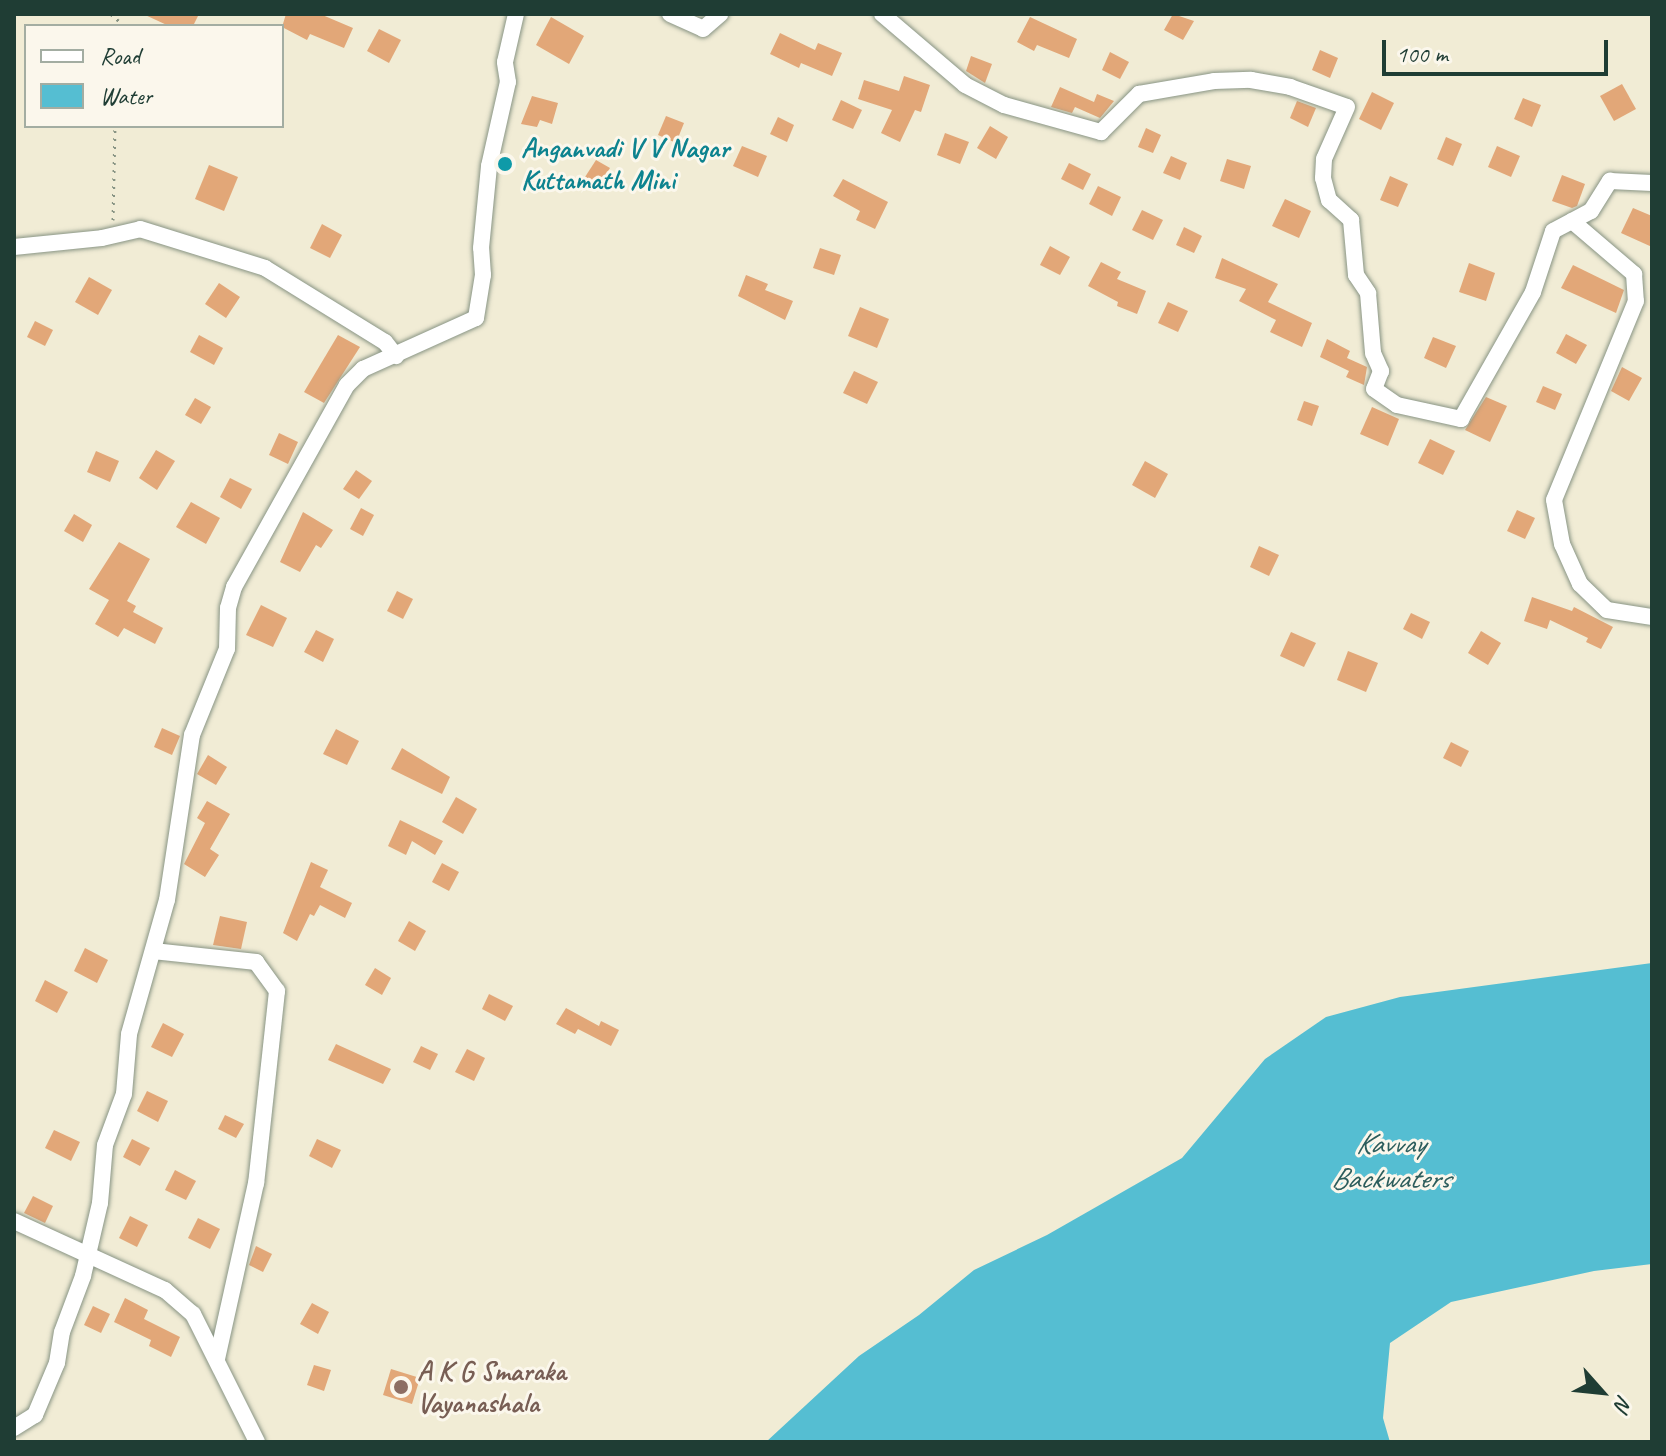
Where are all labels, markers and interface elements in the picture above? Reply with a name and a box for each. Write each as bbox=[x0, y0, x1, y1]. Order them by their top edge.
legend bbox=[24, 24, 284, 128]
scale bar bbox=[1386, 24, 1612, 74]
text: 100 m bbox=[1396, 39, 1448, 69]
text: Road bbox=[100, 41, 140, 71]
text: Water bbox=[100, 81, 152, 111]
place label: Anganvadi V V Nagar Kuttamath Mini bbox=[521, 131, 730, 197]
marker: Anganvadi V V Nagar Kuttamath Mini bbox=[496, 155, 514, 173]
water label: Kavvay Backwaters bbox=[1331, 1125, 1449, 1196]
north arrow bbox=[1562, 1352, 1642, 1432]
place label: A K G Smaraka Vayanashala bbox=[417, 1354, 566, 1420]
marker: A K G Smaraka Vayanashala bbox=[392, 1378, 410, 1396]
text: N bbox=[1608, 1390, 1639, 1415]

